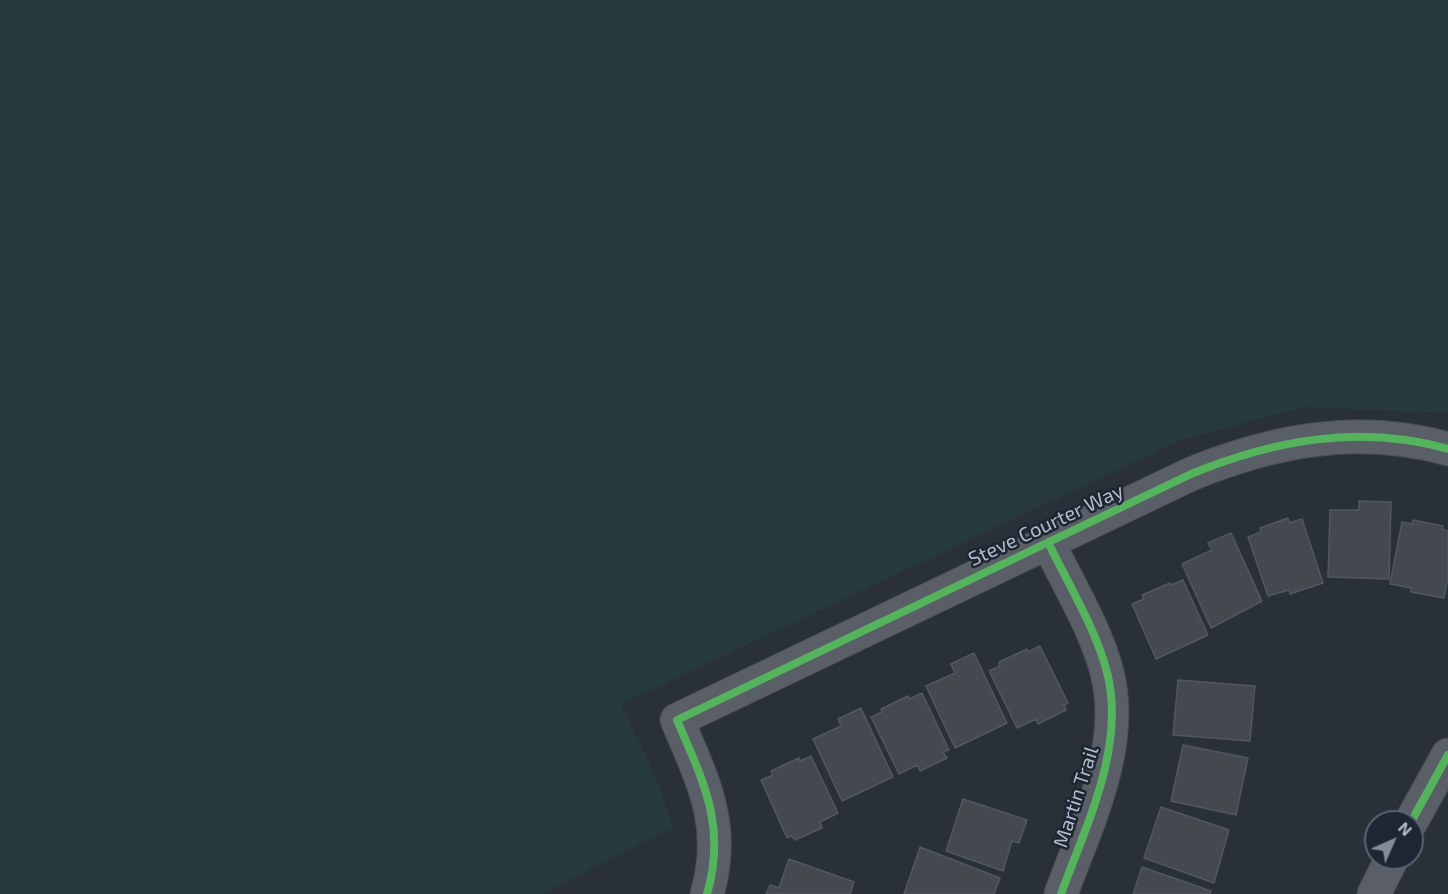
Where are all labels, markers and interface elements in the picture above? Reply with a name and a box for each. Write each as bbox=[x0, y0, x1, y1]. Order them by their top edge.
street label: Steve Courter Way bbox=[965, 479, 1127, 571]
street label: Martin Trail bbox=[1048, 743, 1104, 851]
north arrow bbox=[1364, 810, 1424, 870]
text: N bbox=[1395, 818, 1416, 839]

